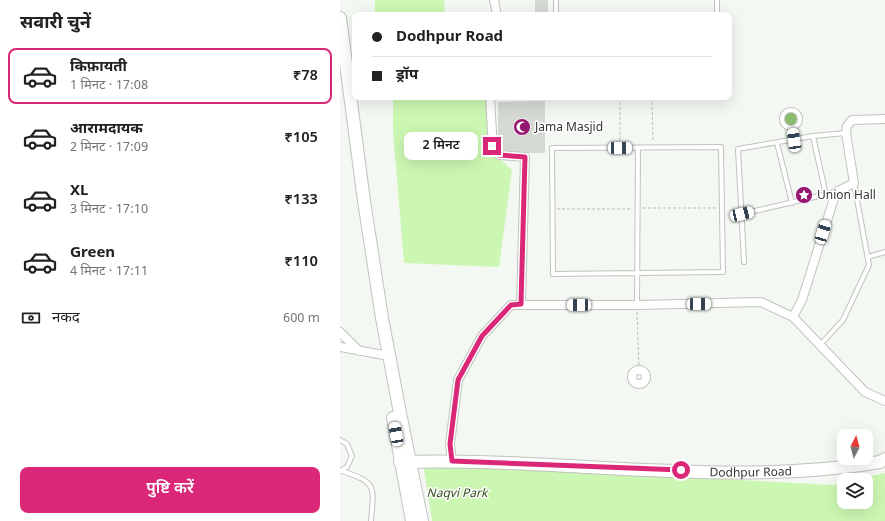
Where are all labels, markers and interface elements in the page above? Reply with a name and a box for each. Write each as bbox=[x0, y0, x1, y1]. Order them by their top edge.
text: सवारी चुनें bbox=[20, 12, 91, 35]
text: Dodhpur Road bbox=[396, 28, 503, 47]
icon: car bbox=[22, 58, 58, 94]
text: किफ़ायती bbox=[70, 58, 127, 77]
text: ड्रॉप bbox=[396, 66, 418, 85]
text: ₹78 bbox=[293, 67, 318, 86]
text: 1 मिनट · 17:08 bbox=[70, 77, 148, 94]
mosque icon: Jama Masjid bbox=[512, 117, 532, 137]
icon: car bbox=[22, 120, 58, 156]
text: आरामदायक bbox=[70, 120, 143, 139]
place label: Jama Masjid bbox=[534, 120, 603, 136]
car bbox=[786, 127, 802, 153]
text: ₹105 bbox=[284, 129, 318, 148]
callout: 2 मिनट bbox=[404, 132, 478, 160]
text: 2 मिनट bbox=[422, 137, 460, 154]
route end bbox=[483, 137, 501, 155]
text: 2 मिनट · 17:09 bbox=[70, 139, 148, 156]
car bbox=[608, 142, 632, 154]
icon: car bbox=[22, 182, 58, 218]
text: XL bbox=[70, 182, 88, 201]
place icon: Union Hall bbox=[794, 185, 814, 205]
place label: Union Hall bbox=[817, 188, 876, 204]
text: ₹133 bbox=[284, 191, 318, 210]
text: 3 मिनट · 17:10 bbox=[70, 201, 148, 218]
car bbox=[729, 205, 755, 223]
car bbox=[814, 219, 832, 245]
icon: car bbox=[22, 244, 58, 280]
text: Green bbox=[70, 244, 115, 263]
text: ₹110 bbox=[284, 253, 318, 272]
text: 4 मिनट · 17:11 bbox=[70, 263, 148, 280]
car bbox=[687, 298, 711, 310]
car bbox=[567, 299, 591, 311]
icon: cash bbox=[20, 307, 42, 329]
text: नकद bbox=[52, 309, 80, 328]
text: 600 m bbox=[283, 310, 320, 327]
car bbox=[388, 421, 404, 447]
north arrow bbox=[837, 429, 873, 465]
map controls bbox=[837, 429, 873, 509]
route start bbox=[672, 461, 690, 479]
street label: Dodhpur Road bbox=[709, 464, 792, 482]
button: पुष्टि करें bbox=[20, 467, 320, 513]
button: layers bbox=[837, 473, 873, 509]
park label: Naqvi Park bbox=[427, 486, 489, 502]

